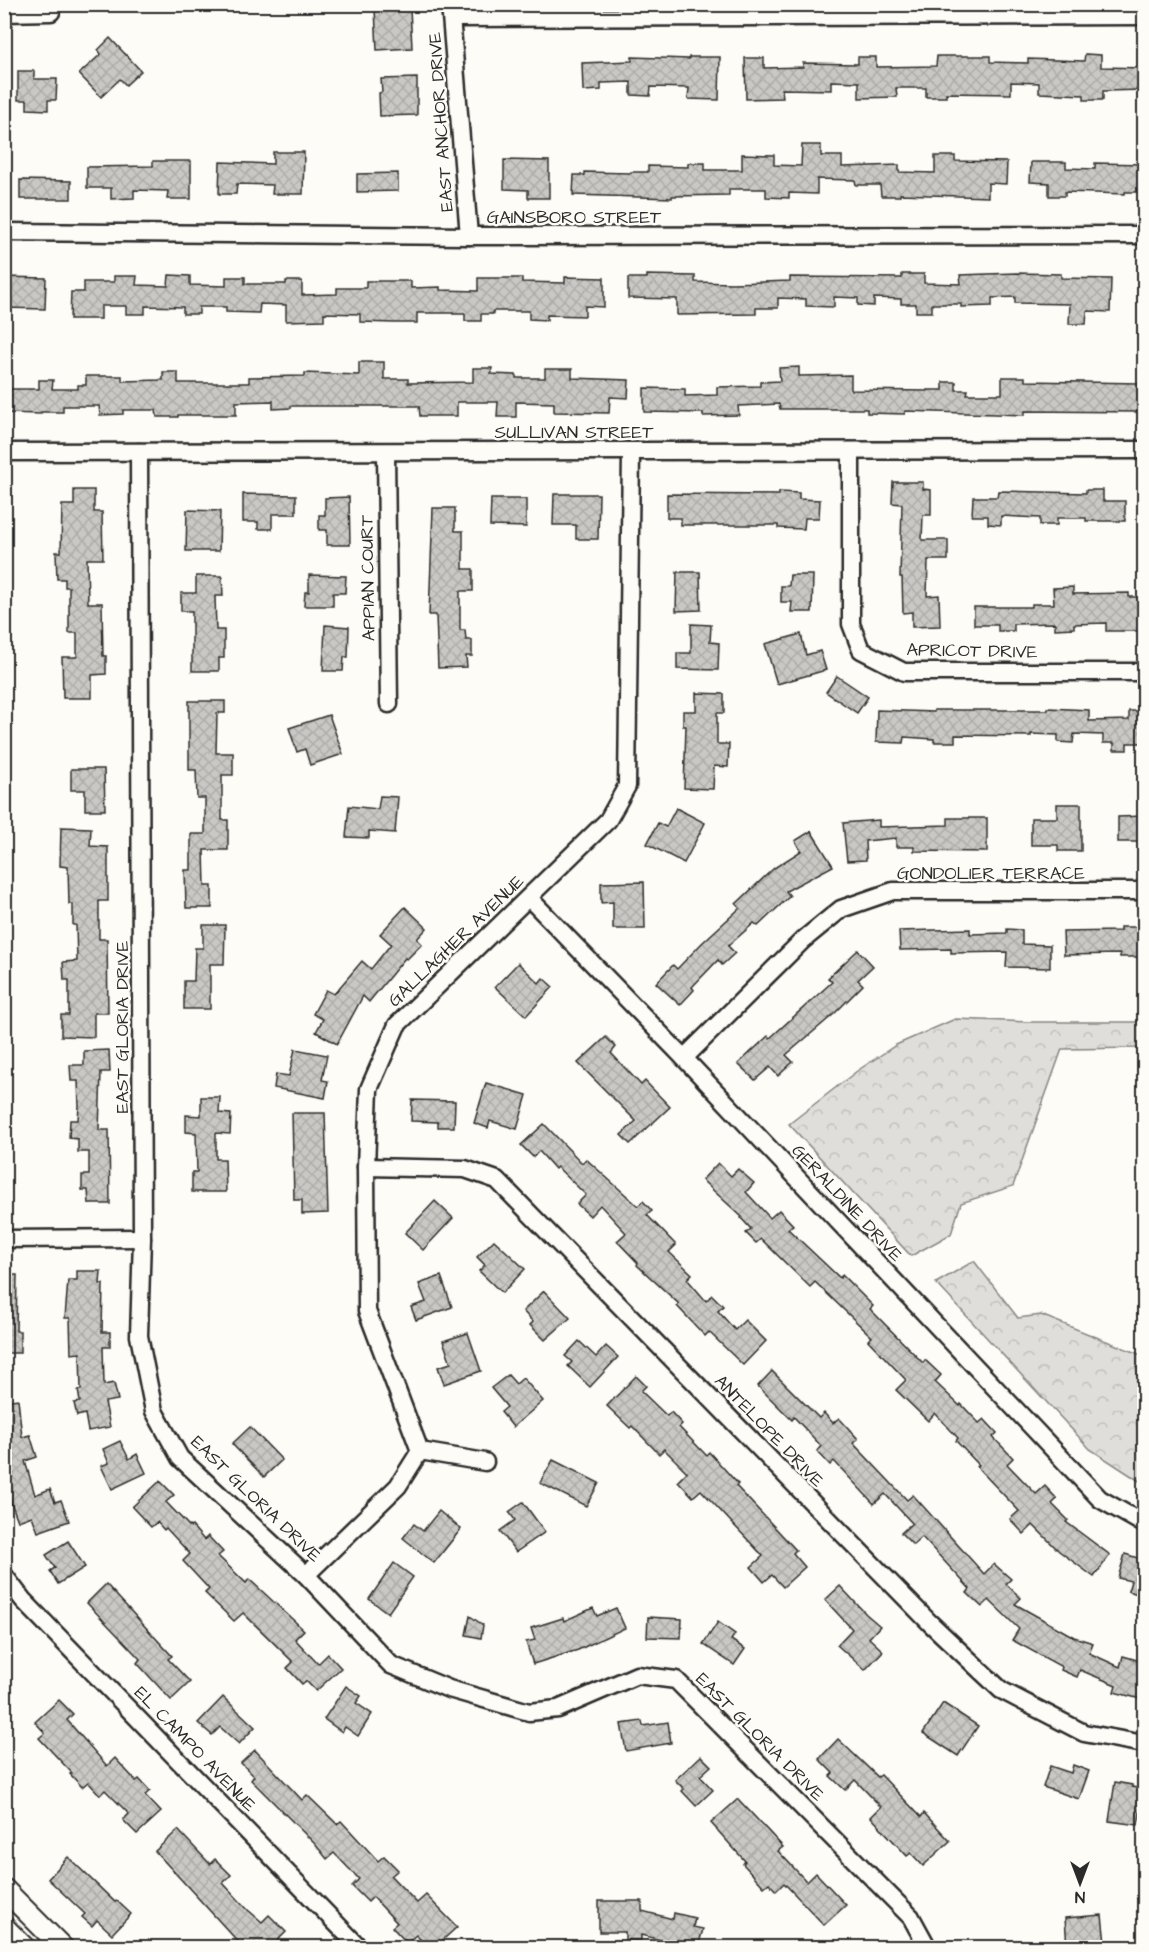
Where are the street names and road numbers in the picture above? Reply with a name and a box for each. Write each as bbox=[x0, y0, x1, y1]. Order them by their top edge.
street label: EAST ANCHOR DRIVE bbox=[422, 31, 460, 213]
street label: GAINSBORO STREET bbox=[487, 205, 662, 230]
street label: SULLIVAN STREET bbox=[495, 420, 654, 445]
street label: APPIAN COURT bbox=[354, 514, 382, 641]
street label: APRICOT DRIVE bbox=[906, 637, 1038, 665]
street label: GONDOLIER TERRACE bbox=[897, 861, 1085, 886]
street label: GALLAGHER AVENUE bbox=[383, 869, 530, 1013]
street label: EAST GLORIA DRIVE bbox=[110, 940, 135, 1113]
street label: GERALDINE DRIVE bbox=[786, 1139, 908, 1268]
street label: ANTELOPE DRIVE bbox=[709, 1369, 830, 1493]
street label: EAST GLORIA DRIVE bbox=[185, 1430, 327, 1568]
street label: EAST GLORIA DRIVE bbox=[690, 1667, 830, 1807]
street label: EL CAMPO AVENUE bbox=[128, 1681, 262, 1818]

